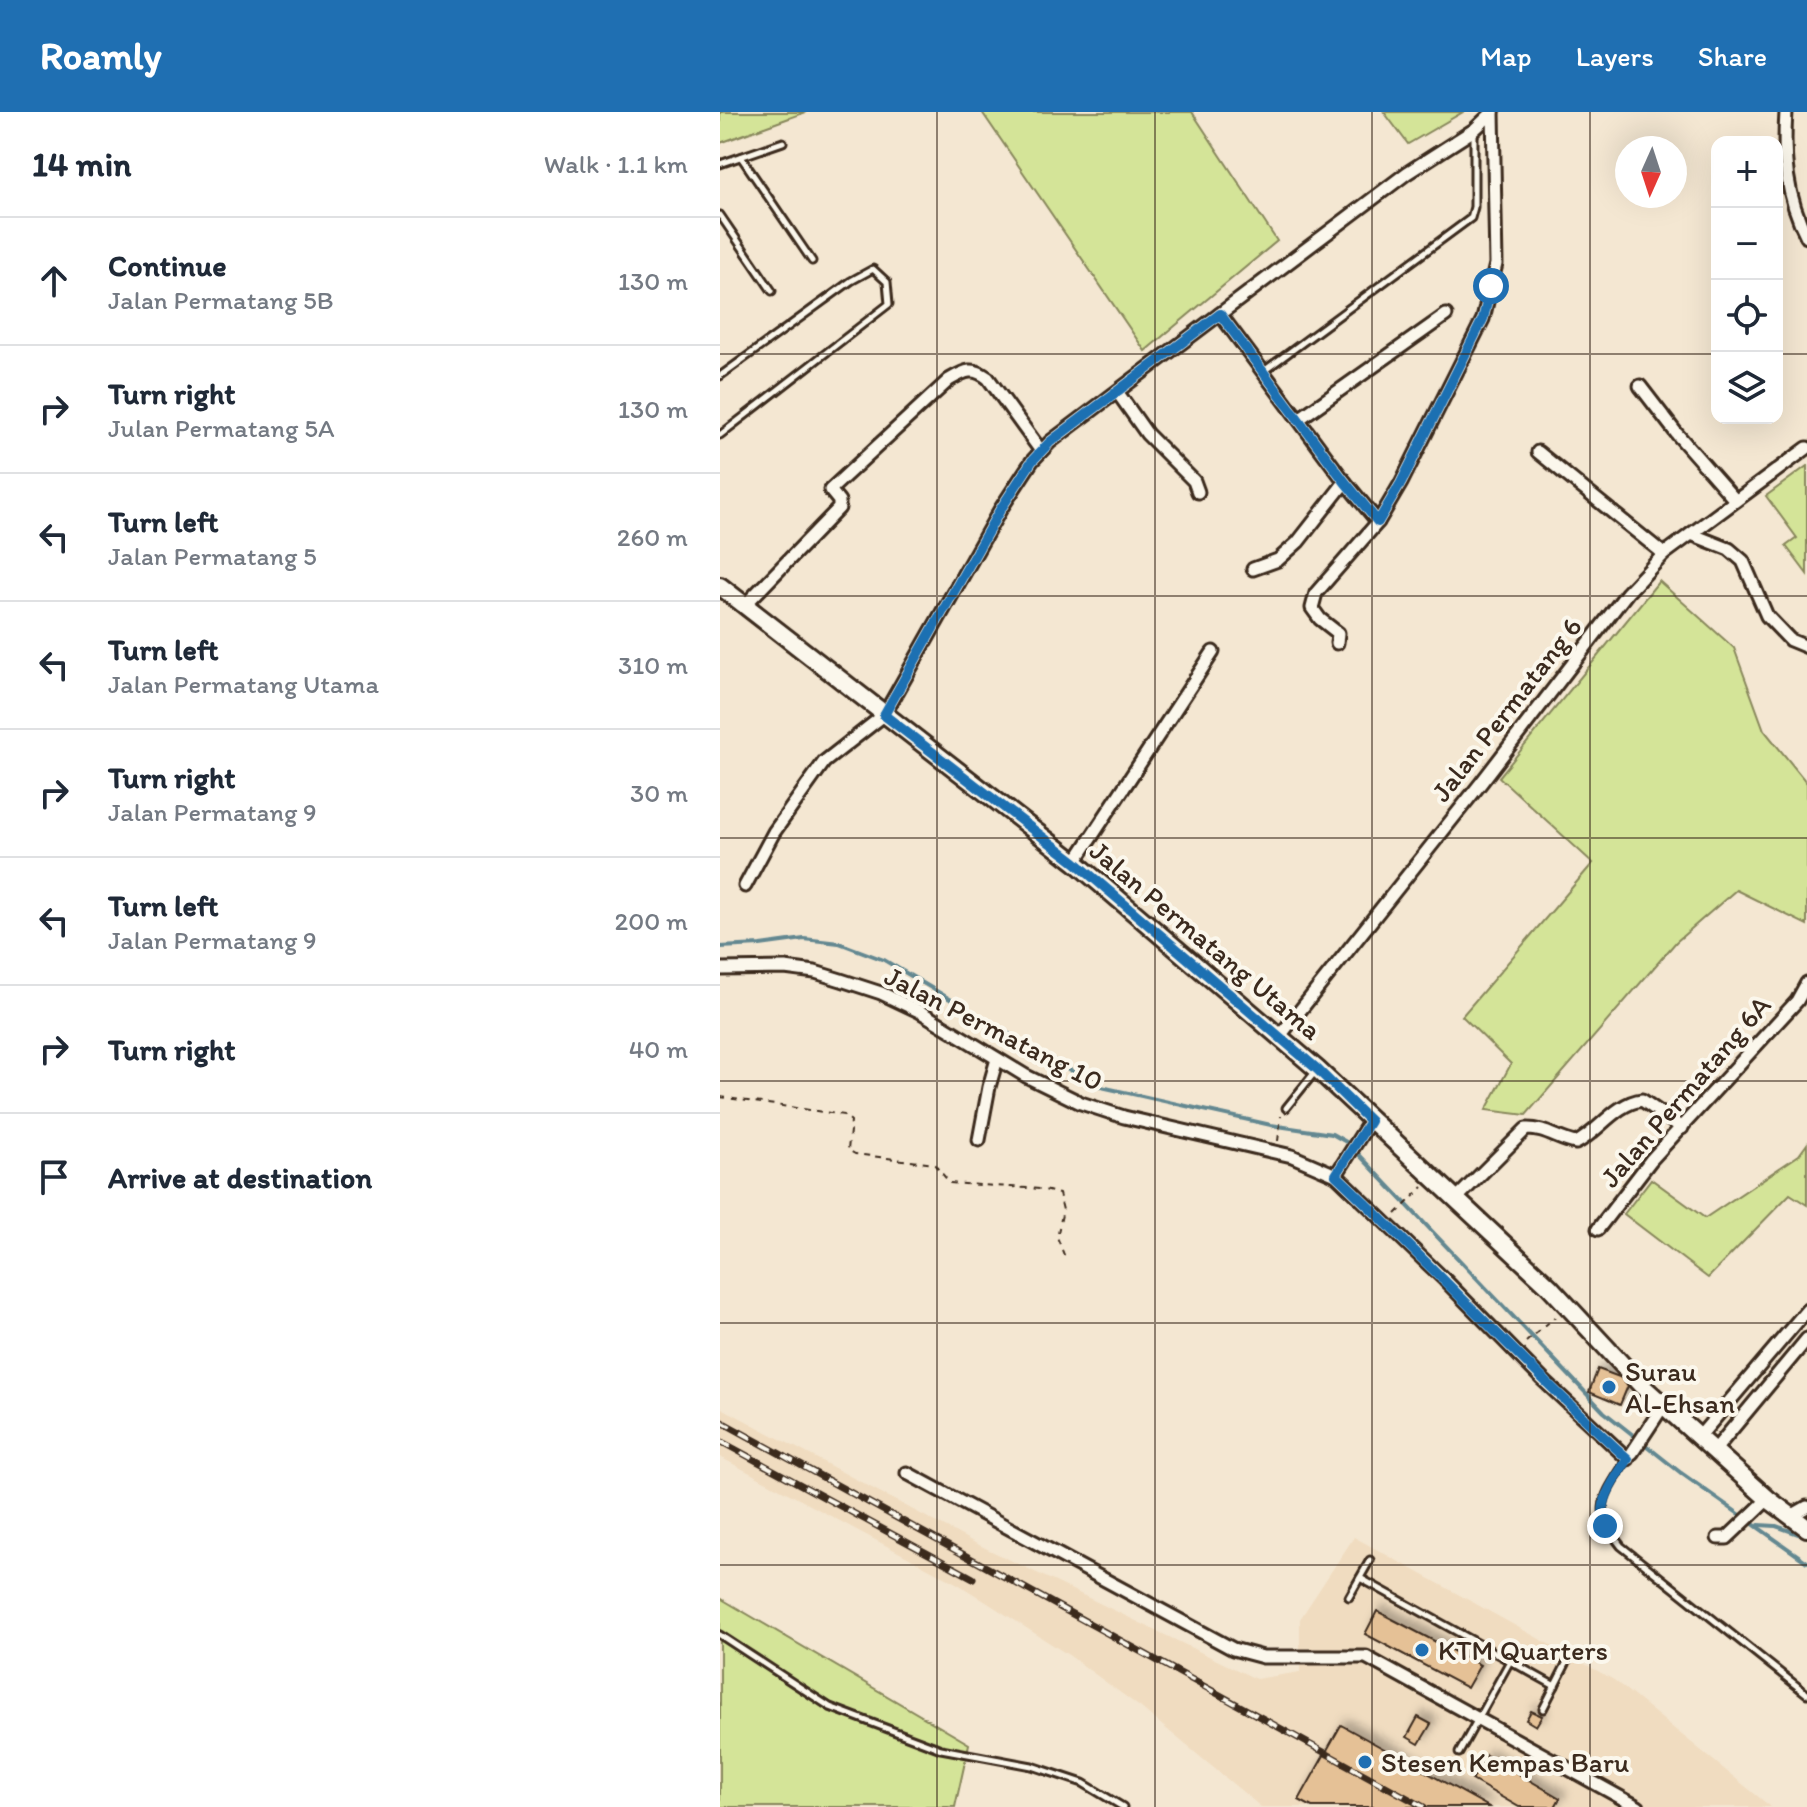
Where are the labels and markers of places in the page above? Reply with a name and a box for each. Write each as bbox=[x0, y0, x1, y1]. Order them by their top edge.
place label: Surau Al-Ehsan bbox=[1625, 1354, 1735, 1420]
marker: Surau Al-Ehsan bbox=[1600, 1378, 1618, 1396]
place label: KTM Quarters bbox=[1438, 1633, 1608, 1667]
marker: KTM Quarters bbox=[1413, 1641, 1431, 1659]
place label: Stesen Kempas Baru bbox=[1381, 1745, 1630, 1779]
marker: Stesen Kempas Baru bbox=[1356, 1753, 1374, 1771]

